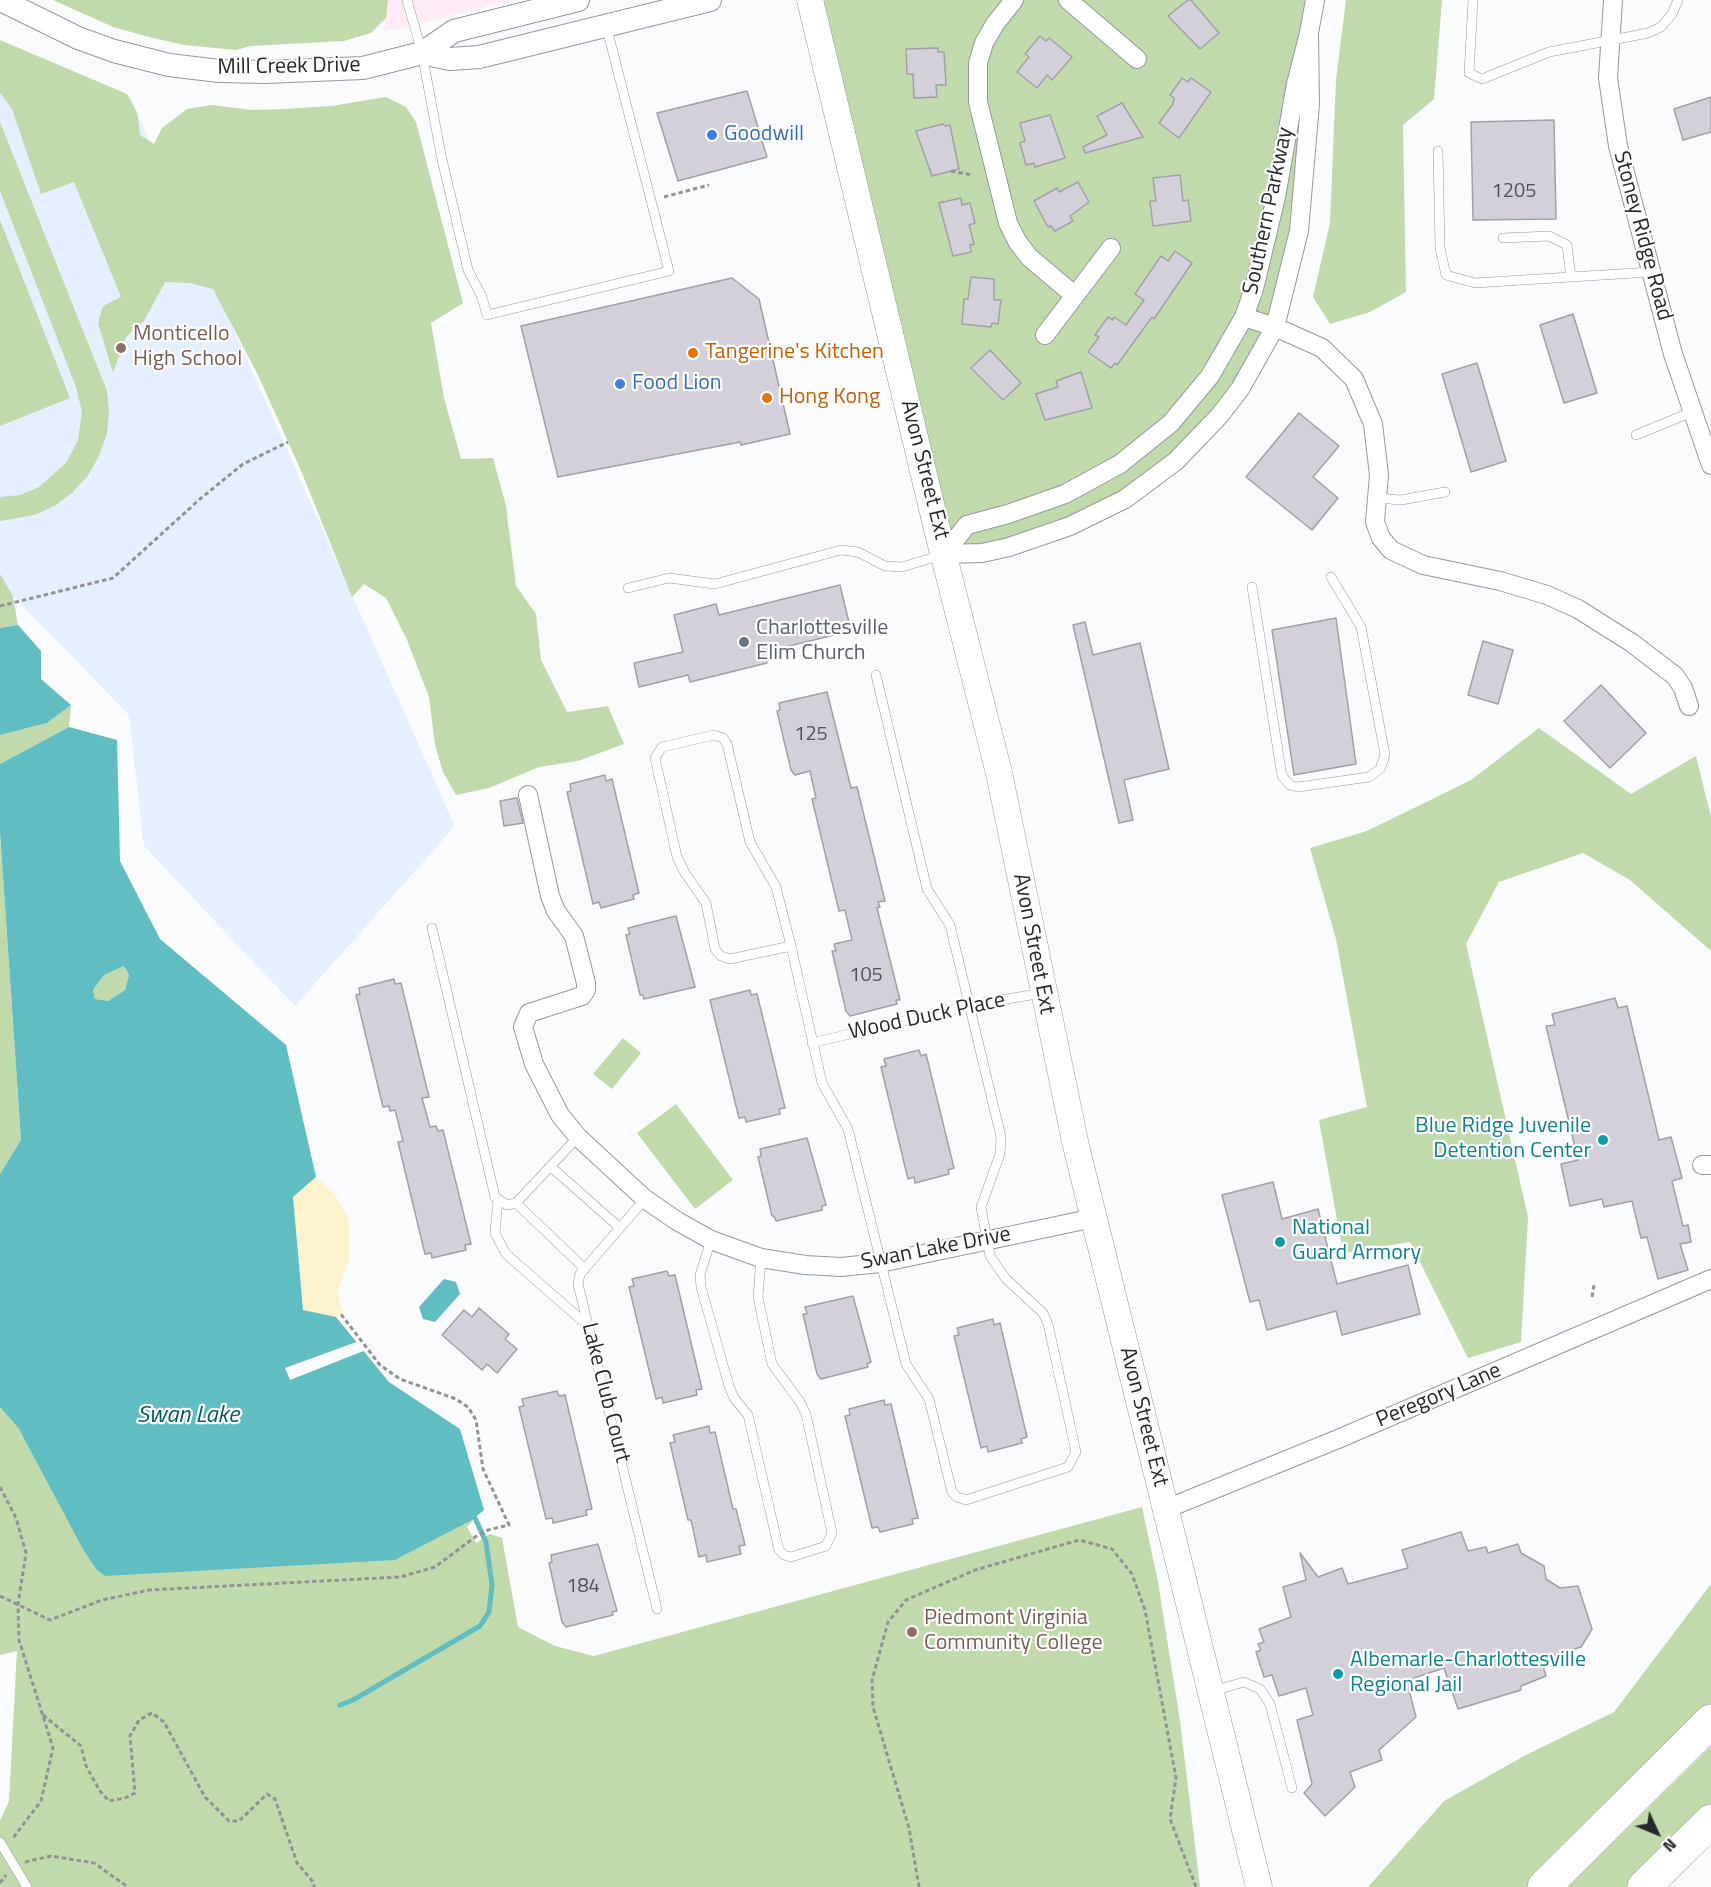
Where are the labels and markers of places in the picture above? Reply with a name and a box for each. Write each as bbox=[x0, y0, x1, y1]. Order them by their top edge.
place label: Goodwill bbox=[724, 122, 804, 148]
marker: Goodwill bbox=[705, 128, 719, 142]
place label: Monticello High School bbox=[133, 322, 242, 374]
place label: Tangerine's Kitchen bbox=[705, 340, 884, 366]
marker: Monticello High School bbox=[114, 341, 128, 355]
marker: Tangerine's Kitchen bbox=[686, 346, 700, 360]
place label: Food Lion bbox=[632, 371, 722, 397]
marker: Food Lion bbox=[613, 377, 627, 391]
place label: Hong Kong bbox=[779, 385, 880, 411]
marker: Hong Kong bbox=[760, 391, 774, 405]
place label: Charlottesville Elim Church bbox=[756, 616, 888, 668]
marker: Charlottesville Elim Church bbox=[737, 635, 751, 649]
place label: Blue Ridge Juvenile Detention Center bbox=[1415, 1114, 1591, 1166]
marker: Blue Ridge Juvenile Detention Center bbox=[1596, 1133, 1610, 1147]
place label: National Guard Armory bbox=[1292, 1216, 1421, 1268]
marker: National Guard Armory bbox=[1273, 1235, 1287, 1249]
place label: Piedmont Virginia Community College bbox=[924, 1606, 1103, 1658]
marker: Piedmont Virginia Community College bbox=[905, 1625, 919, 1639]
place label: Albemarle-Charlottesville Regional Jail bbox=[1350, 1648, 1586, 1700]
marker: Albemarle-Charlottesville Regional Jail bbox=[1331, 1667, 1345, 1681]

